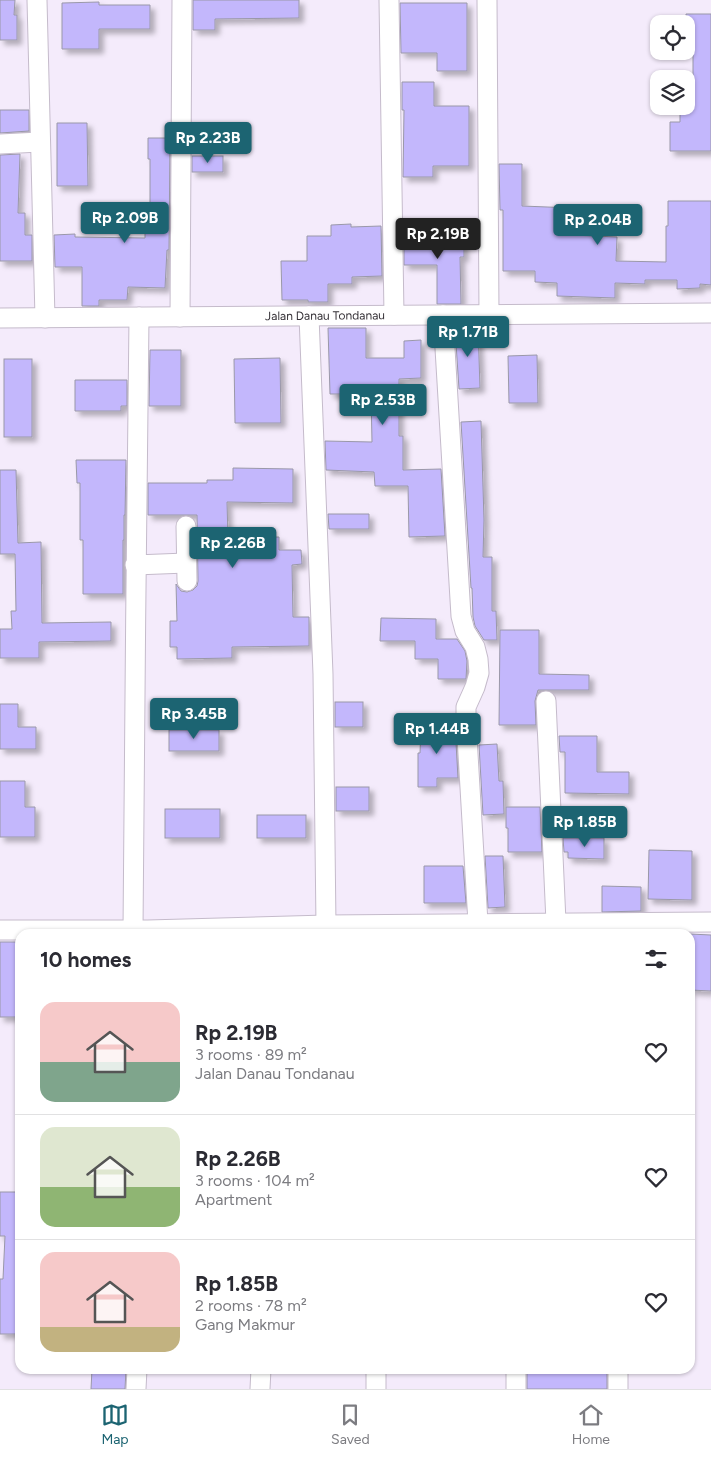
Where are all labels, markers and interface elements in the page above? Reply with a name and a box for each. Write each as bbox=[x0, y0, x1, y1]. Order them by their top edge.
map controls bbox=[650, 15, 695, 115]
button: locate bbox=[650, 15, 695, 60]
button: layers bbox=[650, 70, 695, 115]
pin: Rp 2.23B bbox=[156, 121, 260, 164]
text: Rp 2.23B bbox=[176, 128, 240, 147]
pin: Rp 2.09B bbox=[73, 202, 177, 244]
pin: Rp 2.04B bbox=[546, 204, 650, 246]
text: Rp 2.09B bbox=[92, 208, 158, 227]
text: Rp 2.04B bbox=[564, 210, 632, 229]
pin: Rp 2.19B bbox=[386, 218, 490, 260]
text: Rp 2.19B bbox=[407, 224, 469, 243]
street label: Jalan Danau Tondanau bbox=[265, 308, 385, 323]
pin: Rp 1.71B bbox=[416, 316, 520, 358]
text: Rp 1.71B bbox=[438, 322, 498, 341]
pin: Rp 2.53B bbox=[331, 384, 435, 426]
text: Rp 2.53B bbox=[351, 390, 415, 409]
pin: Rp 2.26B bbox=[181, 526, 285, 569]
text: Rp 2.26B bbox=[200, 533, 266, 552]
pin: Rp 3.45B bbox=[142, 698, 246, 740]
text: Rp 3.45B bbox=[161, 704, 227, 723]
pin: Rp 1.44B bbox=[385, 712, 489, 755]
text: Rp 1.44B bbox=[405, 719, 469, 738]
pin: Rp 1.85B bbox=[533, 806, 637, 848]
text: Rp 1.85B bbox=[553, 812, 617, 831]
icon: filters bbox=[642, 945, 670, 973]
text: 10 homes bbox=[40, 947, 131, 972]
text: Rp 2.19B bbox=[195, 1020, 277, 1045]
icon: home bbox=[80, 1022, 140, 1082]
icon: heart bbox=[642, 1038, 670, 1066]
text: 3 rooms · 89 m² bbox=[195, 1045, 307, 1064]
text: Jalan Danau Tondanau bbox=[195, 1064, 355, 1083]
text: Rp 2.26B bbox=[195, 1146, 281, 1171]
icon: home bbox=[80, 1147, 140, 1207]
icon: heart bbox=[642, 1163, 670, 1191]
text: 3 rooms · 104 m² bbox=[195, 1171, 315, 1190]
text: Apartment bbox=[195, 1190, 272, 1209]
text: Rp 1.85B bbox=[195, 1271, 278, 1296]
icon: home bbox=[80, 1272, 140, 1332]
icon: heart bbox=[642, 1288, 670, 1316]
text: 2 rooms · 78 m² bbox=[195, 1296, 307, 1315]
text: Gang Makmur bbox=[195, 1315, 295, 1334]
tab: Map bbox=[101, 1401, 129, 1448]
tab: Saved bbox=[331, 1401, 370, 1448]
tab: Home bbox=[572, 1401, 610, 1448]

